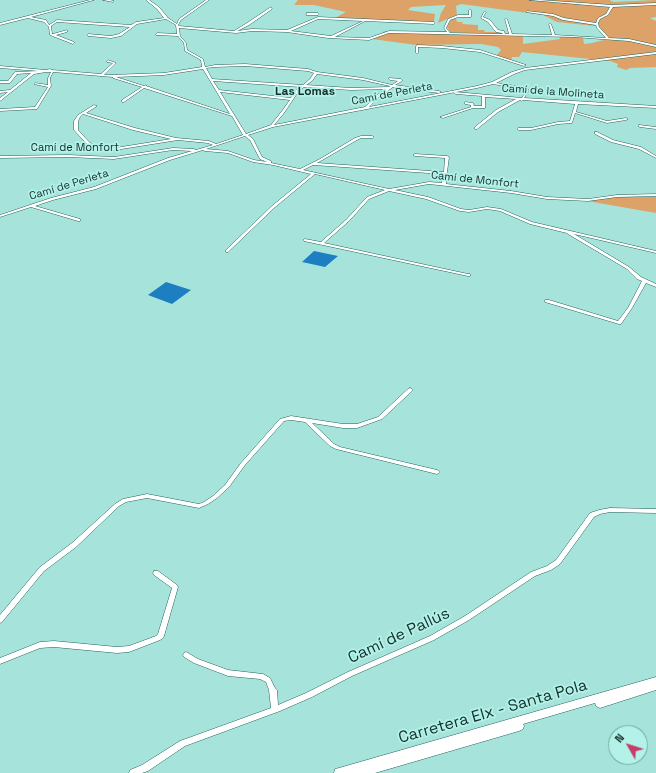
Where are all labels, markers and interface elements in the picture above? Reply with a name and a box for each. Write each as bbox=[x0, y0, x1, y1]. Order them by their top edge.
street label: Camí de Perleta bbox=[350, 80, 434, 108]
street label: Camí de la Molineta bbox=[501, 82, 605, 102]
district label: Las Lomas bbox=[275, 85, 335, 99]
street label: Camí de Monfort bbox=[31, 141, 119, 155]
street label: Camí de Perleta bbox=[28, 167, 110, 203]
street label: Camí de Monfort bbox=[430, 169, 520, 191]
street label: Camí de Pallús bbox=[345, 604, 453, 668]
street label: Carretera Elx - Santa Pola bbox=[396, 676, 590, 748]
north arrow bbox=[608, 725, 648, 765]
text: N bbox=[612, 731, 627, 745]

